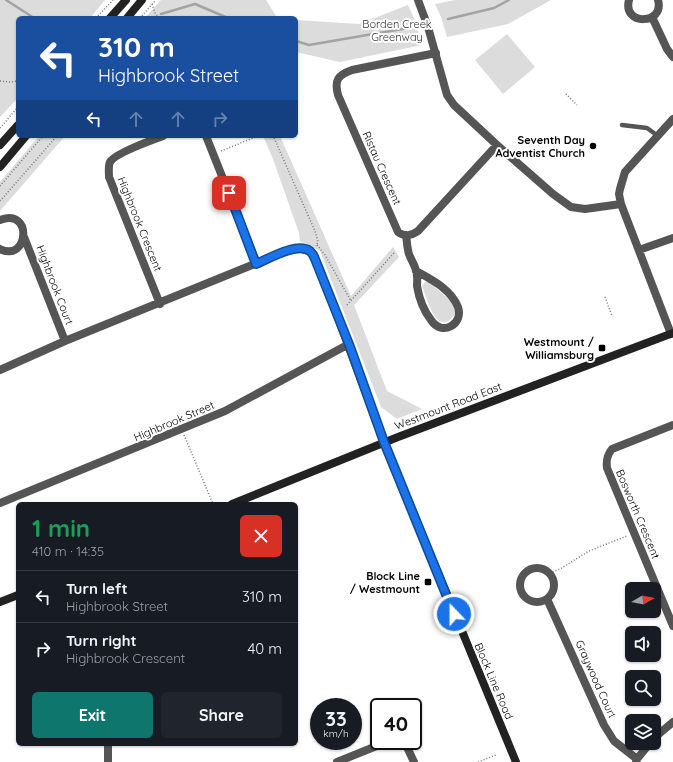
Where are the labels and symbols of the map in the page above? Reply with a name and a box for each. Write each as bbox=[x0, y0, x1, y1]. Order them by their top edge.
park label: Borden Creek Greenway bbox=[362, 17, 432, 44]
street label: Ristau Crescent bbox=[360, 129, 405, 207]
place label: Seventh Day Adventist Church bbox=[495, 133, 585, 160]
marker: Seventh Day Adventist Church bbox=[588, 141, 598, 151]
street label: Highbrook Crescent bbox=[115, 175, 165, 274]
pin bbox=[212, 176, 246, 210]
street label: Highbrook Court bbox=[33, 243, 77, 327]
place label: Westmount / Williamsburg bbox=[524, 335, 594, 362]
marker: Westmount / Williamsburg bbox=[597, 343, 607, 353]
street label: Westmount Road East bbox=[392, 379, 504, 433]
street label: Highbrook Street bbox=[132, 398, 217, 444]
street label: Bosworth Crescent bbox=[613, 467, 663, 561]
place label: Block Line / Westmount bbox=[350, 569, 421, 596]
marker: Block Line / Westmount bbox=[423, 577, 433, 587]
north arrow bbox=[625, 582, 661, 618]
position arrow bbox=[433, 593, 475, 635]
street label: Graywood Court bbox=[573, 638, 620, 720]
street label: Block Line Road bbox=[472, 641, 516, 721]
speed limit sign: 40 bbox=[370, 698, 422, 750]

